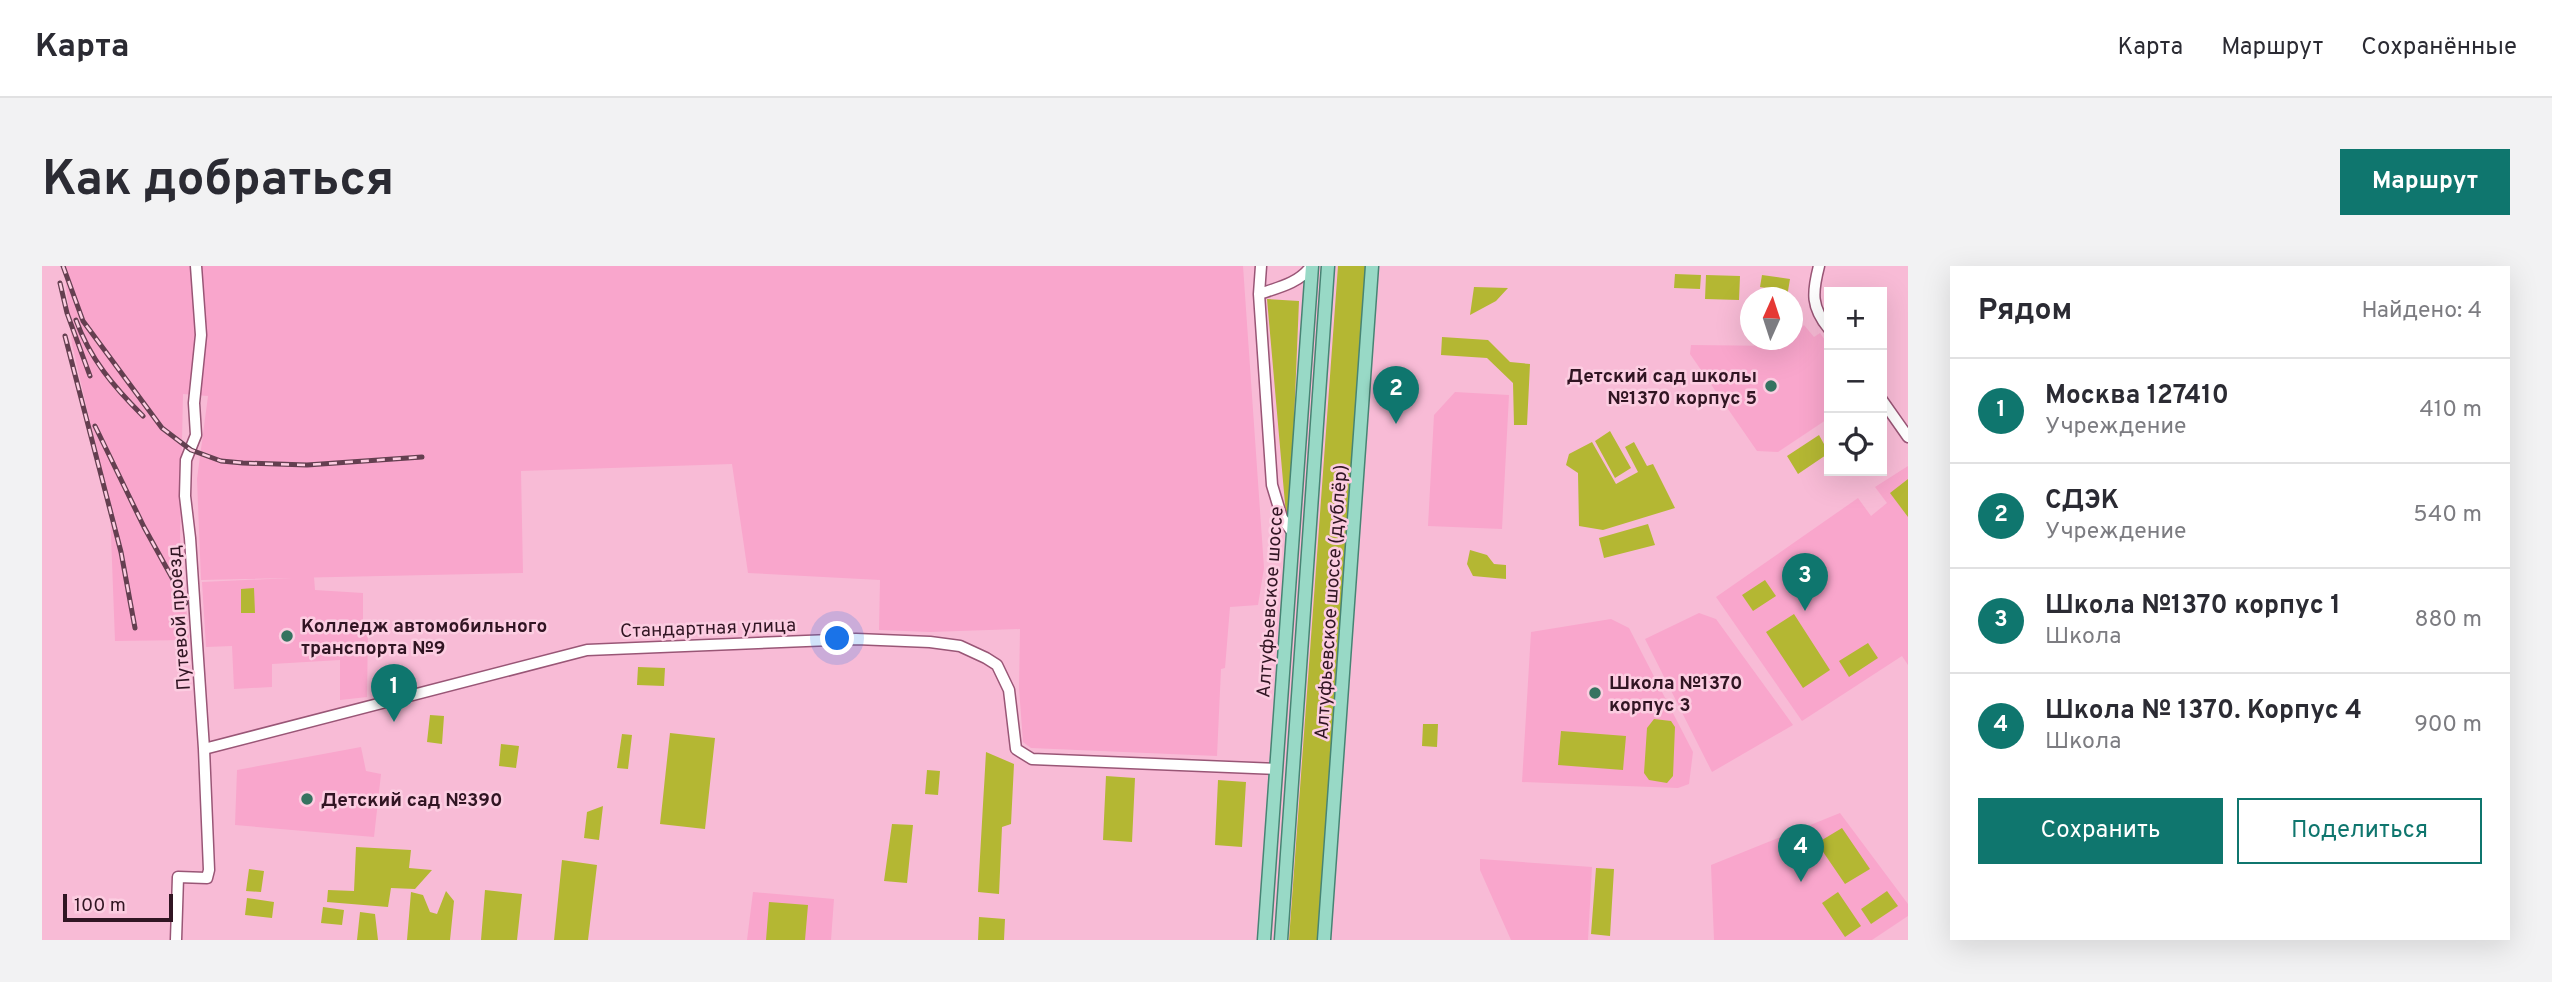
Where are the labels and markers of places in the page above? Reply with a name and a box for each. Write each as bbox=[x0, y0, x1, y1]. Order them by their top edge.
place label: Детский сад школы №1370 корпус 5 bbox=[1567, 365, 1757, 411]
pin: 2 bbox=[1373, 366, 1419, 424]
marker: Детский сад школы №1370 корпус 5 bbox=[1763, 378, 1779, 394]
pin: 3 bbox=[1782, 553, 1828, 611]
place label: Колледж автомобильного транспорта №9 bbox=[301, 615, 547, 661]
marker: Колледж автомобильного транспорта №9 bbox=[279, 628, 295, 644]
pin: 1 bbox=[371, 664, 417, 722]
place label: Школа №1370 корпус 3 bbox=[1609, 672, 1743, 718]
marker: Школа №1370 корпус 3 bbox=[1587, 685, 1603, 701]
place label: Детский сад №390 bbox=[321, 789, 503, 813]
marker: Детский сад №390 bbox=[299, 791, 315, 807]
pin: 4 bbox=[1778, 824, 1824, 882]

